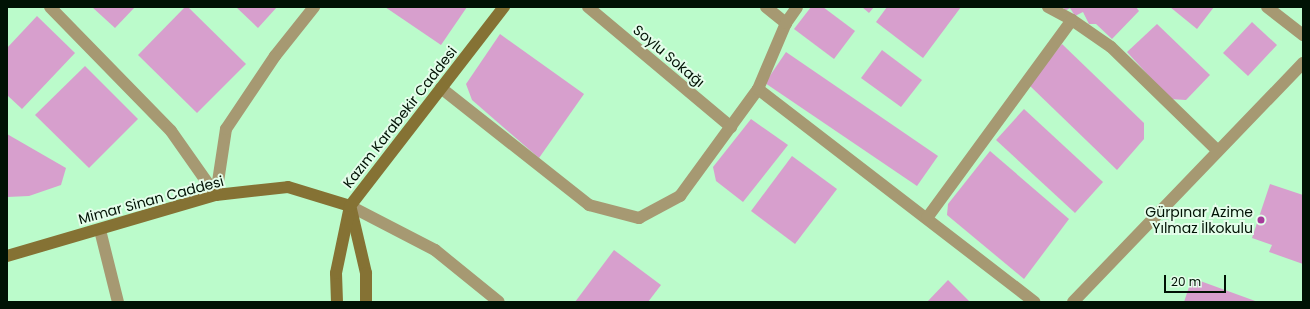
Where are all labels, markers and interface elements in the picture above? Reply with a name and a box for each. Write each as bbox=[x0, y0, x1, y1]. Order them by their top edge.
street label: Soylu Sokağı bbox=[630, 21, 708, 91]
street label: Kazım Karabekir Caddesi bbox=[340, 43, 460, 191]
street label: Mimar Sinan Caddesi bbox=[76, 173, 226, 227]
place label: Gürpınar Azime Yılmaz İlkokulu bbox=[1145, 204, 1253, 236]
marker: Gürpınar Azime Yılmaz İlkokulu bbox=[1256, 215, 1266, 225]
scale bar bbox=[1166, 267, 1228, 293]
text: 20 m bbox=[1171, 273, 1201, 290]

